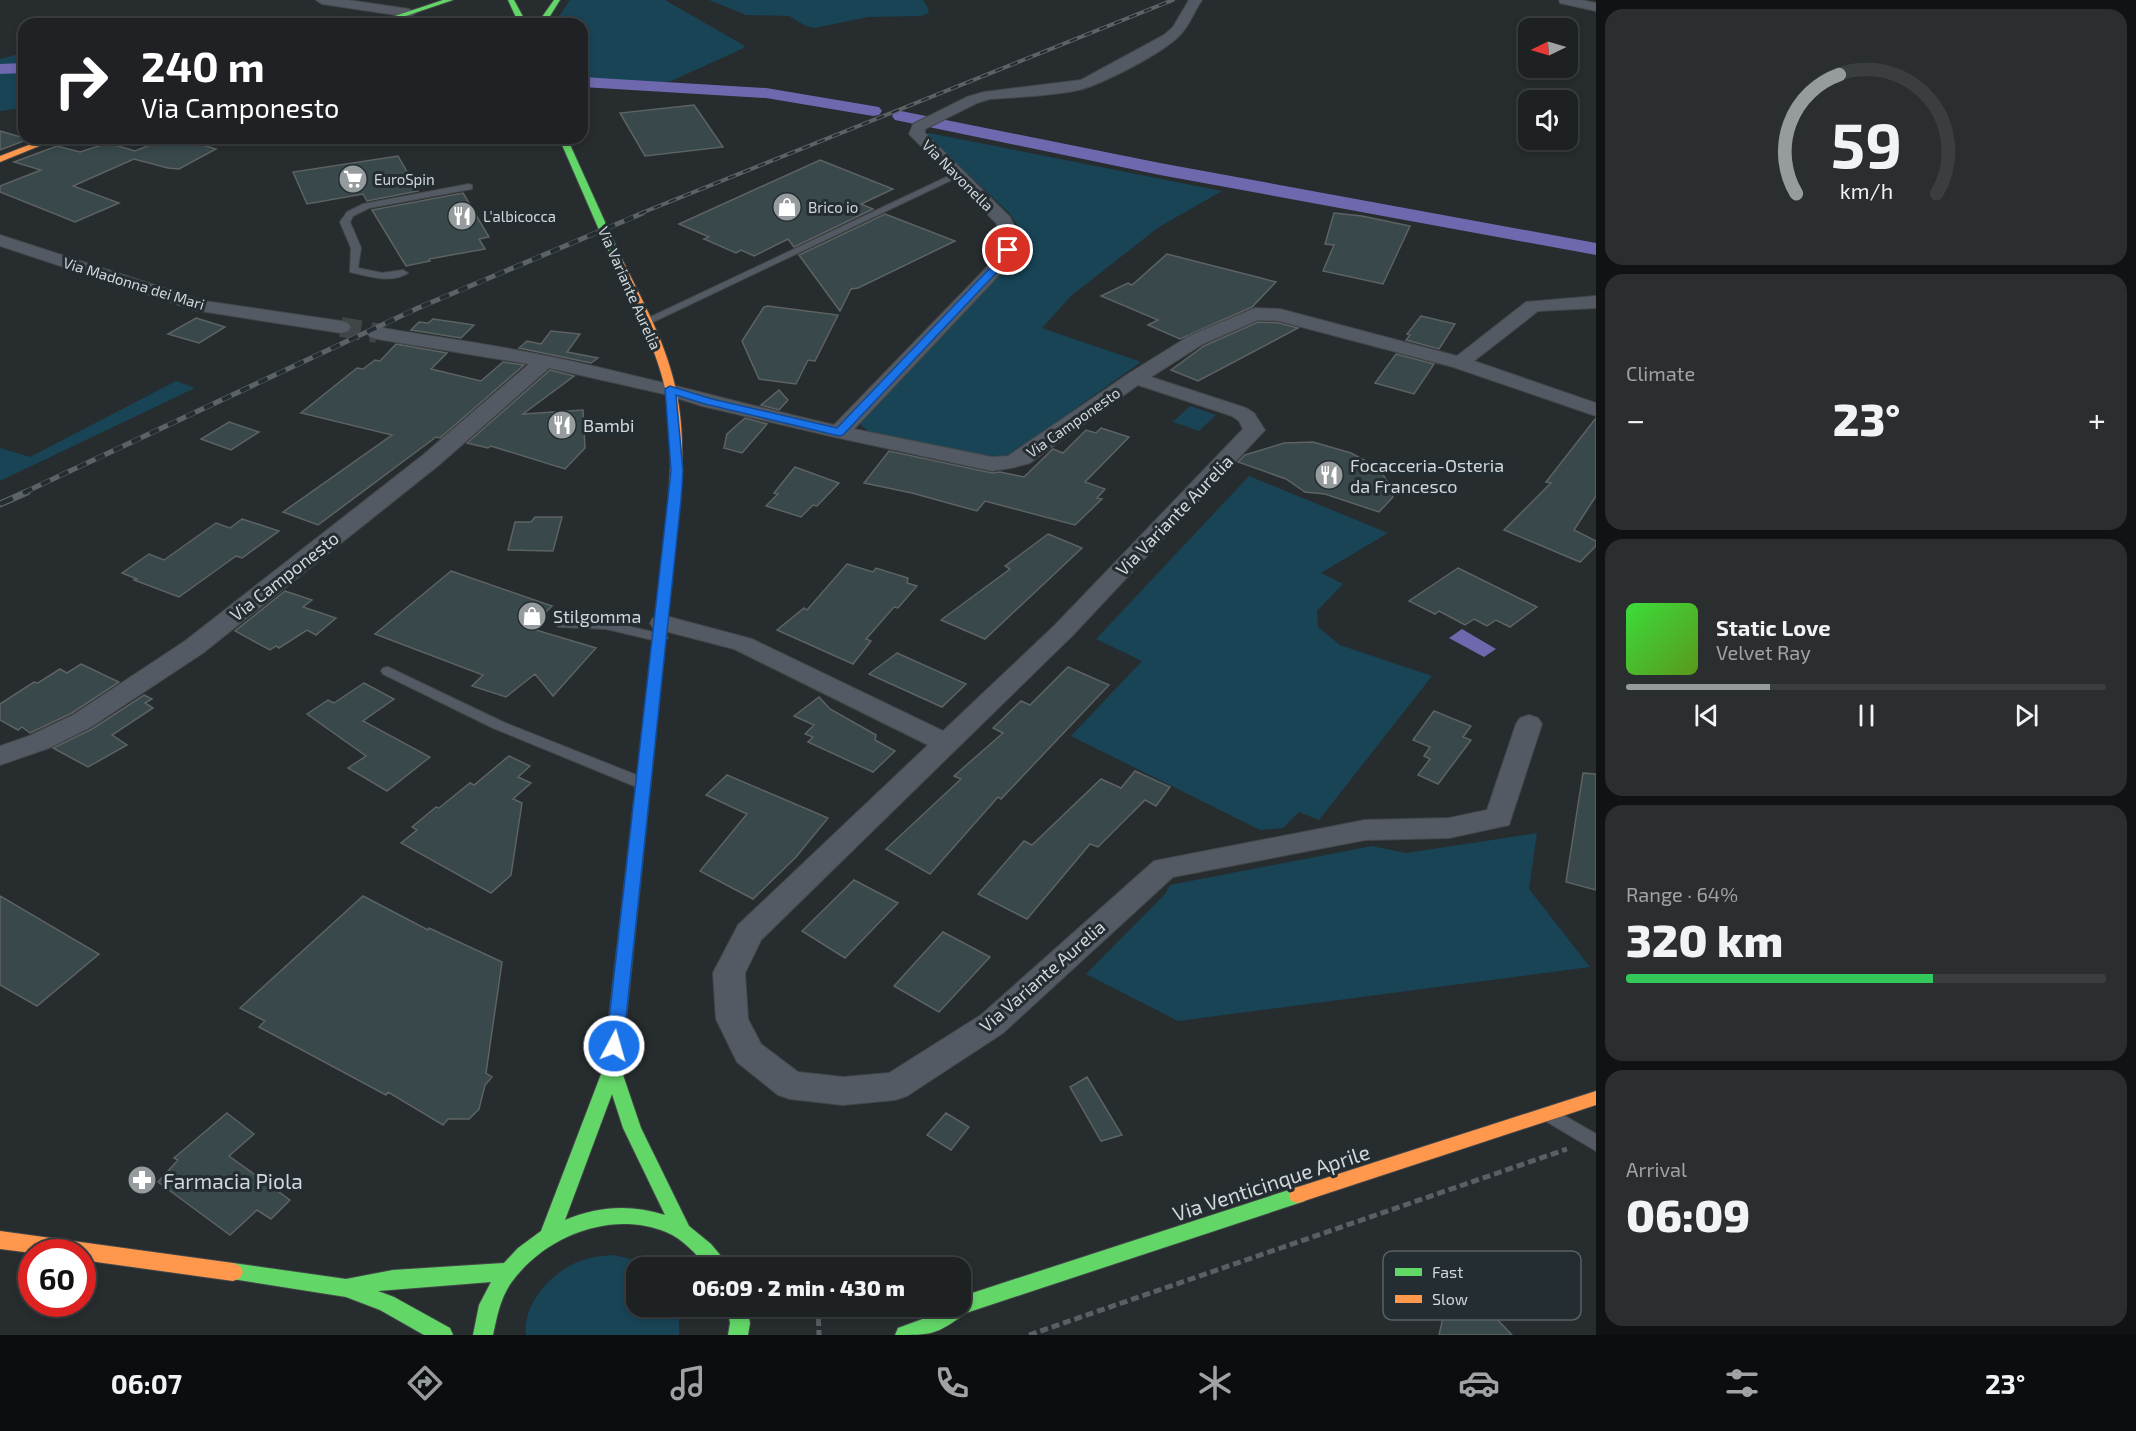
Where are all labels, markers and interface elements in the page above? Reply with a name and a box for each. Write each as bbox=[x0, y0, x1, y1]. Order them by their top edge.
north arrow bbox=[1518, 18, 1578, 78]
map controls bbox=[1518, 18, 1578, 150]
text: 240 m bbox=[141, 40, 265, 90]
icon: right bbox=[42, 42, 120, 120]
button: sound bbox=[1518, 90, 1578, 150]
text: Via Camponesto bbox=[141, 91, 339, 123]
text: 59 bbox=[1830, 106, 1902, 181]
street label: Via Navonella bbox=[919, 136, 997, 214]
supermarket icon: EuroSpin bbox=[337, 163, 369, 195]
place label: EuroSpin bbox=[374, 170, 435, 188]
text: km/h bbox=[1839, 178, 1893, 203]
shop icon: Brico io bbox=[771, 191, 803, 223]
place label: Brico io bbox=[808, 198, 858, 216]
restaurant icon: L'albicocca bbox=[446, 200, 478, 232]
place label: L'albicocca bbox=[483, 207, 556, 225]
street label: Via Variante Aurelia bbox=[595, 224, 665, 352]
pin bbox=[982, 224, 1033, 275]
icon: arrive bbox=[991, 233, 1024, 266]
street label: Via Madonna dei Mari bbox=[61, 253, 207, 313]
text: Climate bbox=[1626, 361, 1695, 385]
street label: Via Camponesto bbox=[1023, 383, 1123, 461]
text: 23° bbox=[1833, 391, 1900, 445]
text: − bbox=[1626, 399, 1645, 439]
text: + bbox=[2088, 399, 2106, 439]
restaurant icon: Bambi bbox=[546, 409, 578, 441]
place label: Bambi bbox=[583, 414, 635, 436]
street label: Via Variante Aurelia bbox=[1111, 450, 1237, 580]
place label: Focacceria-Osteria da Francesco bbox=[1350, 454, 1504, 497]
restaurant icon: Focacceria-Osteria da Francesco bbox=[1313, 459, 1345, 491]
street label: Via Camponesto bbox=[225, 527, 343, 625]
shop icon: Stilgomma bbox=[516, 600, 548, 632]
place label: Stilgomma bbox=[553, 605, 641, 627]
text: Static Love bbox=[1716, 614, 1831, 640]
text: Velvet Ray bbox=[1716, 640, 1811, 664]
icon: previous bbox=[1690, 699, 1723, 732]
icon: pause bbox=[1850, 699, 1883, 732]
icon: next bbox=[2010, 699, 2043, 732]
text: Range · 64% bbox=[1626, 882, 1738, 906]
text: 320 km bbox=[1626, 912, 1783, 966]
street label: Via Variante Aurelia bbox=[975, 915, 1109, 1037]
position arrow bbox=[582, 1014, 646, 1078]
street label: Via Venticinque Aprile bbox=[1169, 1138, 1373, 1226]
text: Arrival bbox=[1626, 1157, 1687, 1181]
pharmacy icon: Farmacia Piola bbox=[126, 1164, 158, 1196]
place label: Farmacia Piola bbox=[163, 1168, 303, 1193]
text: 06:09 bbox=[1626, 1187, 1750, 1241]
speed limit sign: 60 bbox=[18, 1239, 96, 1317]
legend bbox=[1383, 1251, 1581, 1320]
text: Fast bbox=[1432, 1262, 1463, 1281]
text: 06:09 · 2 min · 430 m bbox=[692, 1274, 905, 1300]
text: Slow bbox=[1432, 1289, 1468, 1308]
icon: directions bbox=[404, 1362, 446, 1404]
icon: music bbox=[667, 1362, 709, 1404]
icon: phone bbox=[931, 1362, 973, 1404]
icon: climate bbox=[1194, 1362, 1236, 1404]
icon: car bbox=[1458, 1362, 1500, 1404]
icon: filters bbox=[1721, 1362, 1763, 1404]
text: 06:07 bbox=[111, 1367, 182, 1399]
text: 23° bbox=[1985, 1367, 2025, 1399]

